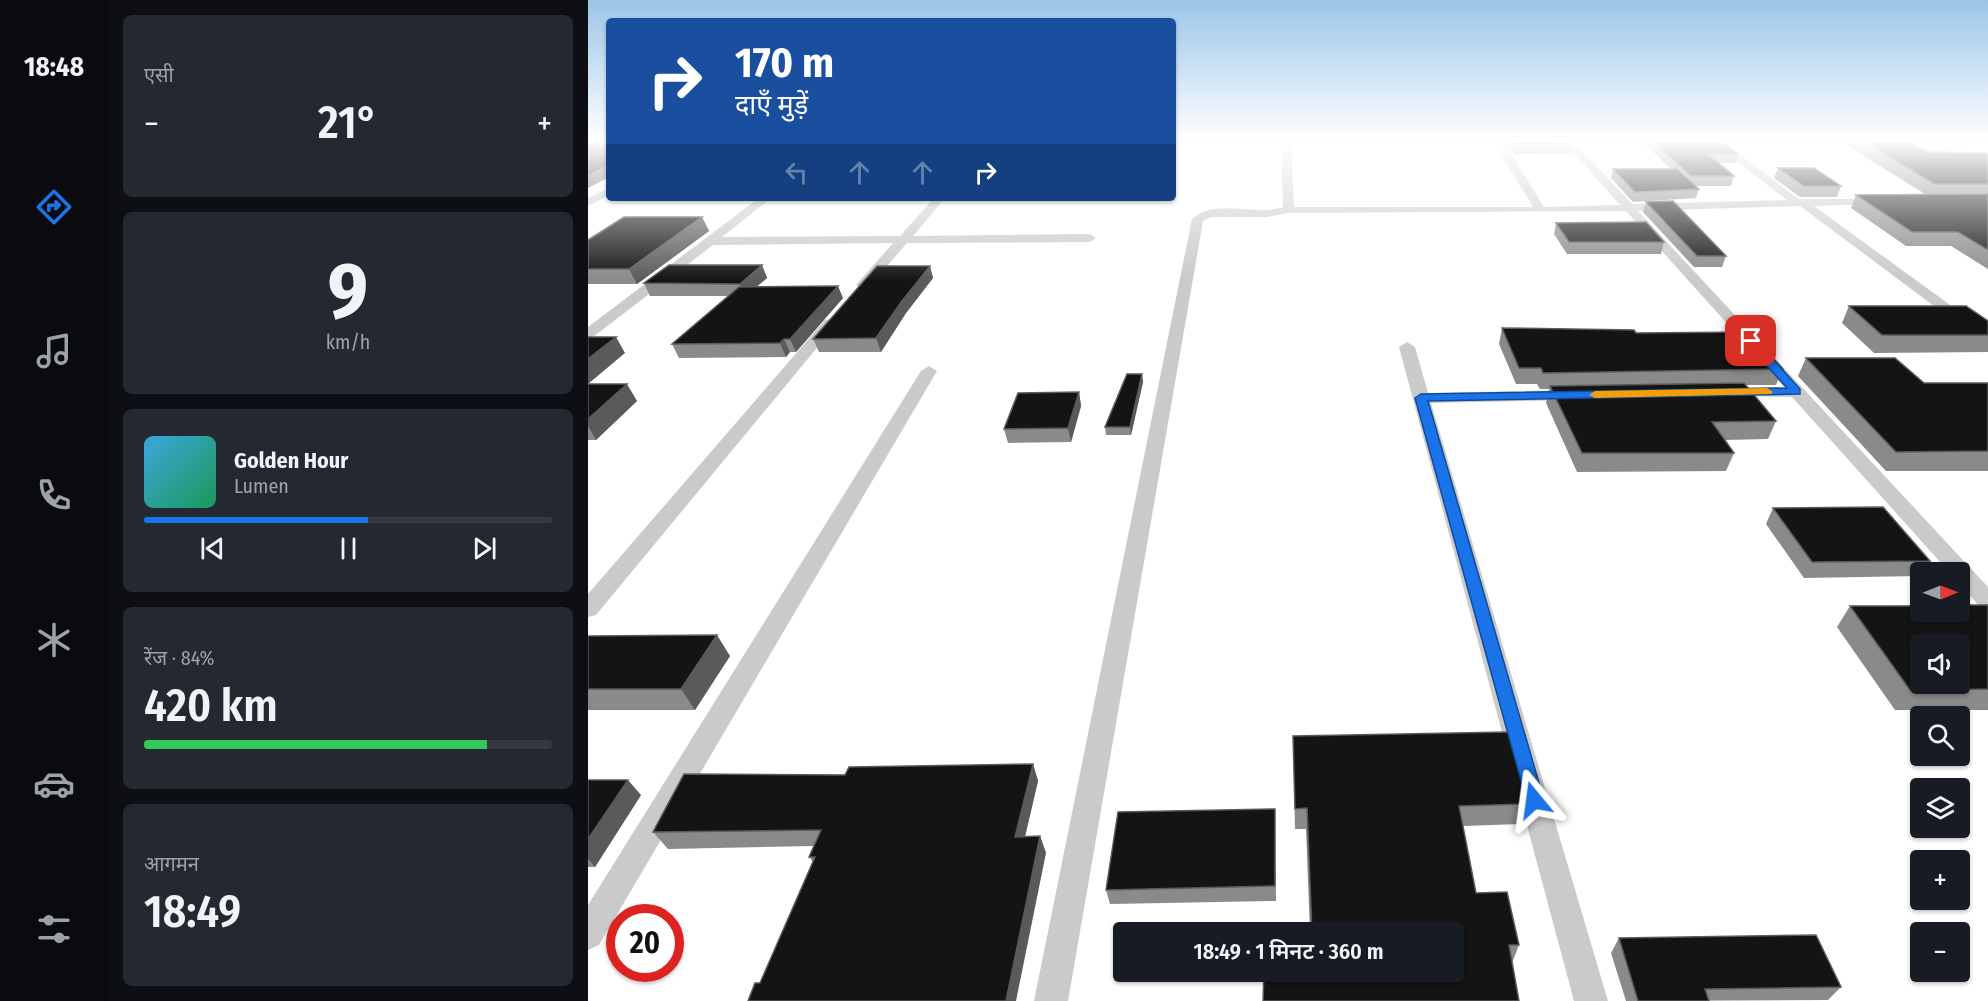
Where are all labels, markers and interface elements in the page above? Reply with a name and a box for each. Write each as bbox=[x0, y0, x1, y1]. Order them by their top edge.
text: 170 m bbox=[735, 38, 834, 88]
icon: right bbox=[636, 42, 714, 120]
text: 18:48 bbox=[24, 51, 84, 83]
text: एसी bbox=[144, 63, 174, 87]
text: दाएँ मुड़ें bbox=[735, 89, 808, 121]
text: 21° bbox=[318, 96, 378, 150]
text: − bbox=[144, 104, 159, 144]
text: + bbox=[537, 104, 552, 144]
icon: left bbox=[780, 156, 813, 189]
icon: ahead bbox=[843, 156, 876, 189]
icon: ahead bbox=[906, 156, 939, 189]
icon: right bbox=[969, 156, 1002, 189]
icon: directions bbox=[33, 186, 75, 228]
text: 9 bbox=[328, 244, 368, 338]
pin bbox=[1725, 315, 1776, 366]
icon: arrive bbox=[1734, 324, 1767, 357]
icon: music bbox=[33, 330, 75, 372]
text: km/h bbox=[326, 330, 370, 354]
text: Golden Hour bbox=[234, 447, 348, 474]
icon: phone bbox=[33, 474, 75, 516]
text: Lumen bbox=[234, 474, 289, 498]
icon: previous bbox=[196, 532, 229, 565]
icon: pause bbox=[332, 532, 365, 565]
icon: next bbox=[468, 532, 501, 565]
north arrow bbox=[1910, 562, 1970, 622]
map controls bbox=[1910, 562, 1970, 982]
icon: climate bbox=[33, 619, 75, 661]
button: sound bbox=[1910, 634, 1970, 694]
text: रेंज · 84% bbox=[144, 646, 215, 670]
text: 420 km bbox=[144, 679, 278, 733]
button: search bbox=[1910, 706, 1970, 766]
icon: car bbox=[33, 763, 75, 805]
position arrow bbox=[1502, 768, 1566, 832]
button: layers bbox=[1910, 778, 1970, 838]
button: + bbox=[1910, 850, 1970, 910]
text: आगमन bbox=[144, 852, 199, 876]
text: 18:49 bbox=[144, 885, 241, 939]
speed limit sign: 20 bbox=[606, 904, 684, 982]
icon: filters bbox=[33, 908, 75, 950]
button: − bbox=[1910, 922, 1970, 982]
text: 18:49 · 1 मिनट · 360 m bbox=[1194, 938, 1383, 965]

